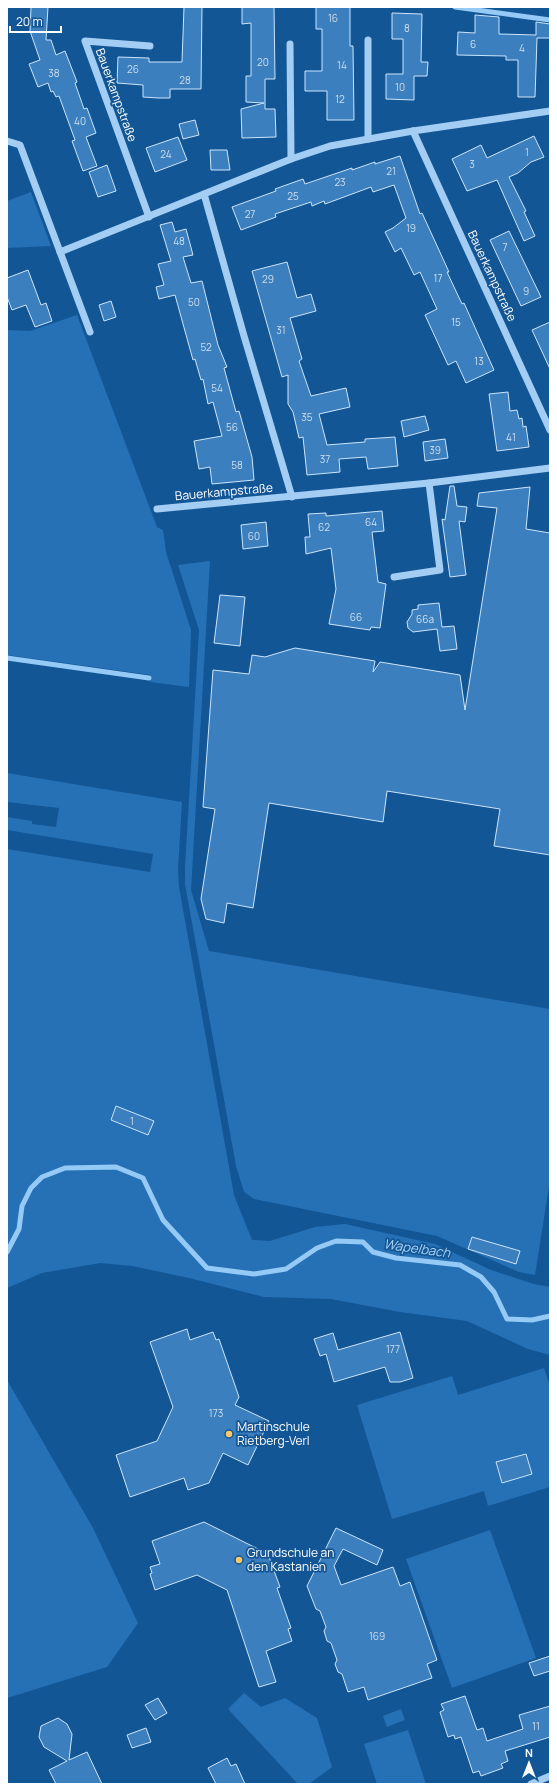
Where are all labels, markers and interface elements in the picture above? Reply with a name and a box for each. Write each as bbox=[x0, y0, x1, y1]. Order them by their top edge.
scale bar bbox=[10, 8, 61, 34]
house number: 16 bbox=[328, 11, 338, 25]
text: 20 m bbox=[16, 13, 43, 30]
house number: 8 bbox=[404, 21, 410, 35]
house number: 6 bbox=[470, 37, 476, 51]
house number: 4 bbox=[519, 41, 525, 55]
street label: Bauerkampstraße bbox=[92, 46, 141, 144]
house number: 20 bbox=[257, 55, 269, 69]
house number: 14 bbox=[337, 58, 347, 72]
house number: 26 bbox=[127, 62, 139, 76]
house number: 38 bbox=[48, 66, 60, 80]
house number: 28 bbox=[179, 73, 191, 87]
house number: 10 bbox=[395, 80, 405, 94]
house number: 12 bbox=[335, 92, 345, 106]
house number: 40 bbox=[74, 114, 86, 128]
house number: 1 bbox=[525, 145, 529, 159]
house number: 24 bbox=[160, 147, 172, 161]
house number: 3 bbox=[469, 157, 475, 171]
house number: 21 bbox=[386, 164, 396, 178]
house number: 23 bbox=[334, 175, 346, 189]
house number: 25 bbox=[287, 189, 299, 203]
house number: 27 bbox=[245, 207, 255, 221]
house number: 19 bbox=[406, 221, 416, 235]
street label: Bauerkampstraße bbox=[464, 228, 521, 324]
house number: 48 bbox=[173, 234, 185, 248]
house number: 7 bbox=[502, 240, 508, 254]
house number: 17 bbox=[434, 271, 442, 285]
house number: 29 bbox=[262, 272, 274, 286]
house number: 9 bbox=[523, 284, 529, 298]
house number: 50 bbox=[188, 295, 200, 309]
house number: 15 bbox=[451, 315, 461, 329]
house number: 31 bbox=[276, 323, 286, 337]
house number: 52 bbox=[200, 340, 212, 354]
house number: 13 bbox=[474, 354, 484, 368]
house number: 54 bbox=[211, 381, 223, 395]
house number: 35 bbox=[301, 410, 313, 424]
house number: 56 bbox=[226, 420, 238, 434]
house number: 41 bbox=[506, 430, 516, 444]
house number: 39 bbox=[429, 443, 441, 457]
house number: 37 bbox=[320, 452, 330, 466]
house number: 58 bbox=[231, 458, 243, 472]
street label: Bauerkampstraße bbox=[174, 479, 274, 504]
house number: 64 bbox=[365, 515, 377, 529]
house number: 62 bbox=[318, 520, 330, 534]
house number: 60 bbox=[248, 529, 260, 543]
house number: 66 bbox=[350, 610, 362, 624]
house number: 66a bbox=[416, 612, 434, 626]
house number: 1 bbox=[130, 1114, 134, 1128]
water label: Wapelbach bbox=[383, 1234, 453, 1262]
house number: 177 bbox=[386, 1342, 400, 1356]
house number: 173 bbox=[209, 1406, 223, 1420]
place label: Martinschule Rietberg-Verl bbox=[237, 1418, 310, 1449]
marker: Martinschule Rietberg-Verl bbox=[224, 1429, 234, 1439]
place label: Grundschule an den Kastanien bbox=[247, 1544, 334, 1575]
marker: Grundschule an den Kastanien bbox=[234, 1555, 244, 1565]
house number: 169 bbox=[369, 1629, 385, 1643]
house number: 11 bbox=[532, 1719, 540, 1733]
north arrow bbox=[509, 1743, 549, 1783]
text: N bbox=[525, 1745, 533, 1760]

